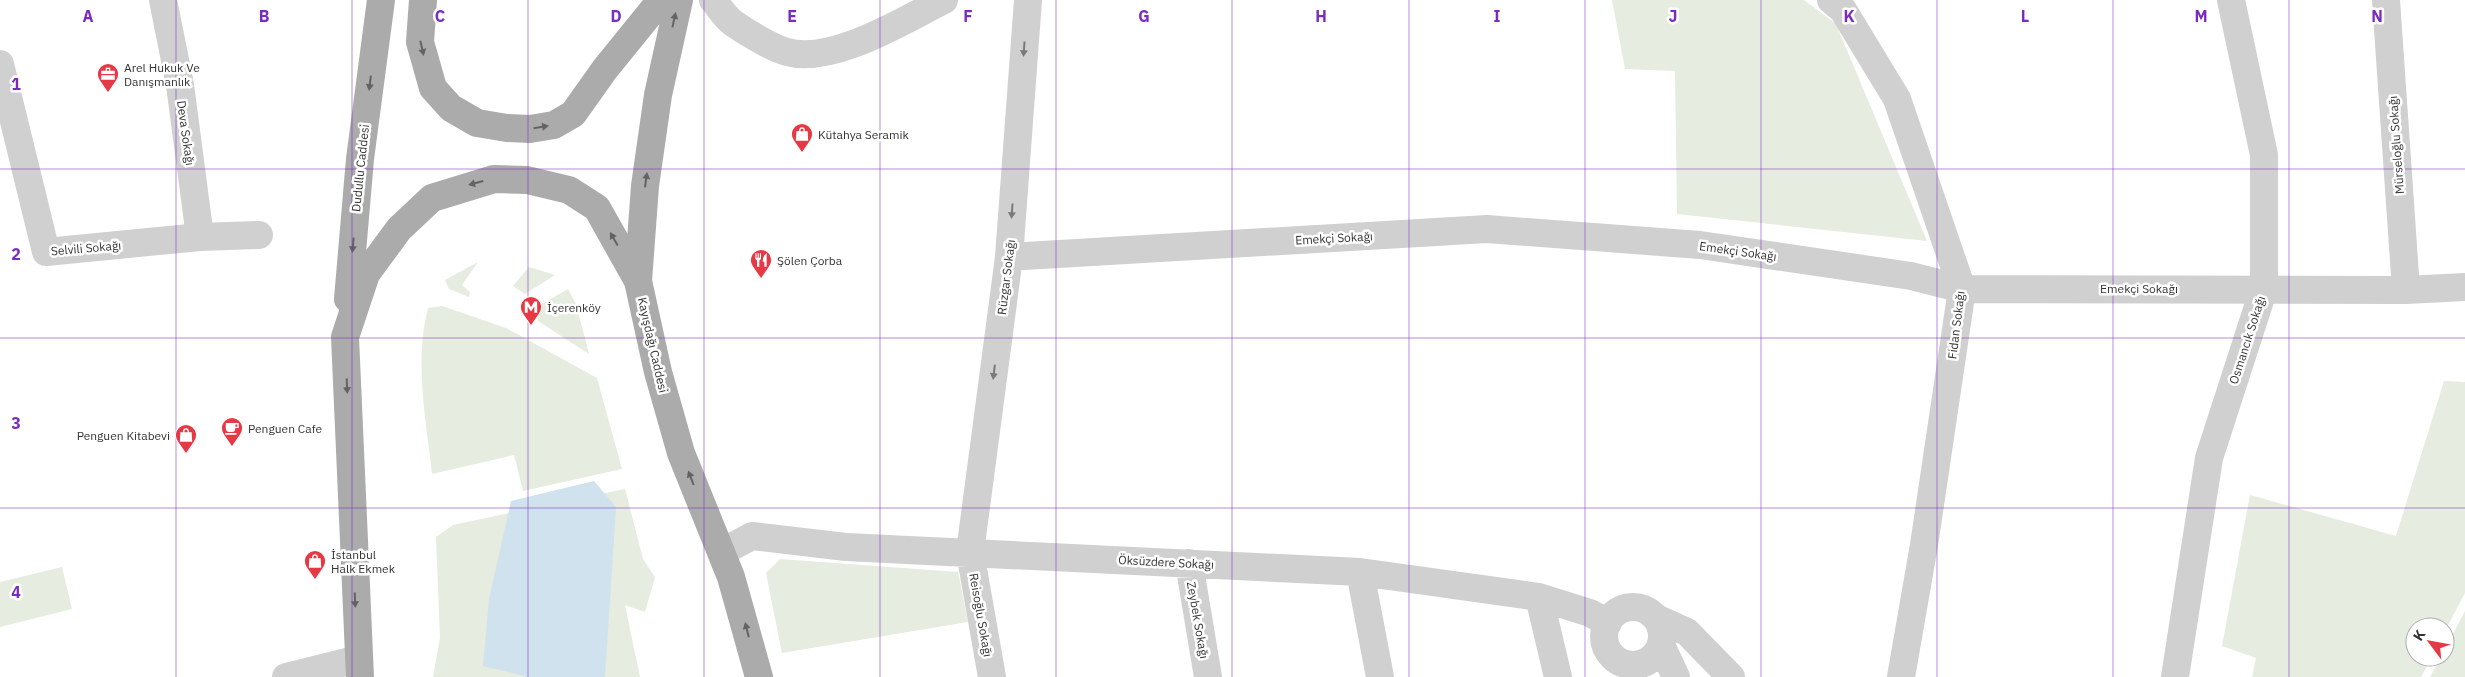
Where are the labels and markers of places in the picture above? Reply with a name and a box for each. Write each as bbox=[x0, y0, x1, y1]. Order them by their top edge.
place label: Arel Hukuk Ve Danışmanlık bbox=[124, 60, 200, 89]
office icon: Arel Hukuk Ve Danışmanlık bbox=[96, 62, 120, 93]
shop icon: Kütahya Seramik bbox=[790, 122, 814, 153]
place label: Kütahya Seramik bbox=[818, 127, 910, 142]
restaurant icon: Şölen Çorba bbox=[749, 248, 773, 279]
place label: Şölen Çorba bbox=[777, 253, 843, 268]
metro station icon: İçerenköy bbox=[519, 295, 543, 326]
place label: İçerenköy bbox=[547, 300, 601, 315]
cafe icon: Penguen Cafe bbox=[220, 416, 244, 447]
place label: Penguen Cafe bbox=[248, 421, 322, 436]
shop icon: Penguen Kitabevi bbox=[174, 423, 198, 454]
place label: Penguen Kitabevi bbox=[77, 428, 170, 443]
place label: İstanbul Halk Ekmek bbox=[331, 547, 396, 576]
shop icon: İstanbul Halk Ekmek bbox=[303, 549, 327, 580]

